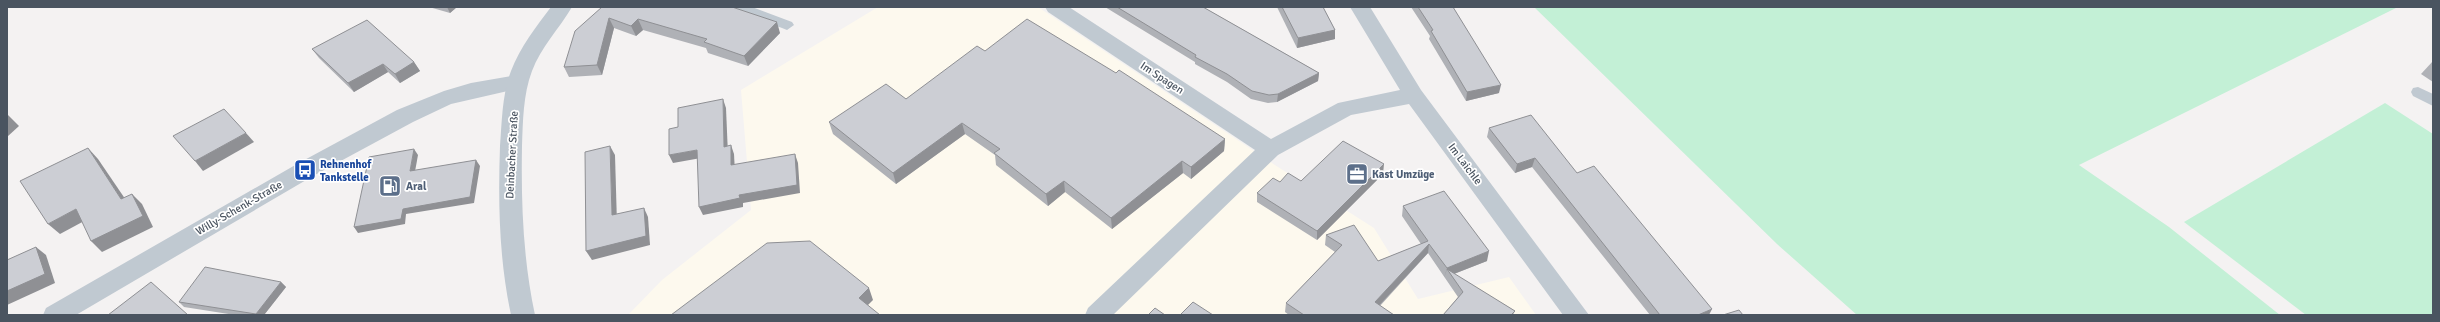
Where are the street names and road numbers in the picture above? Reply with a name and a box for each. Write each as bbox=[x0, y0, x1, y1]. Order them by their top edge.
street label: Im Spagen bbox=[1138, 59, 1186, 97]
street label: Deinbacher Straße bbox=[503, 111, 521, 199]
street label: Im Laichle bbox=[1445, 141, 1485, 187]
street label: Willy-Schenk-Straße bbox=[194, 178, 284, 238]

